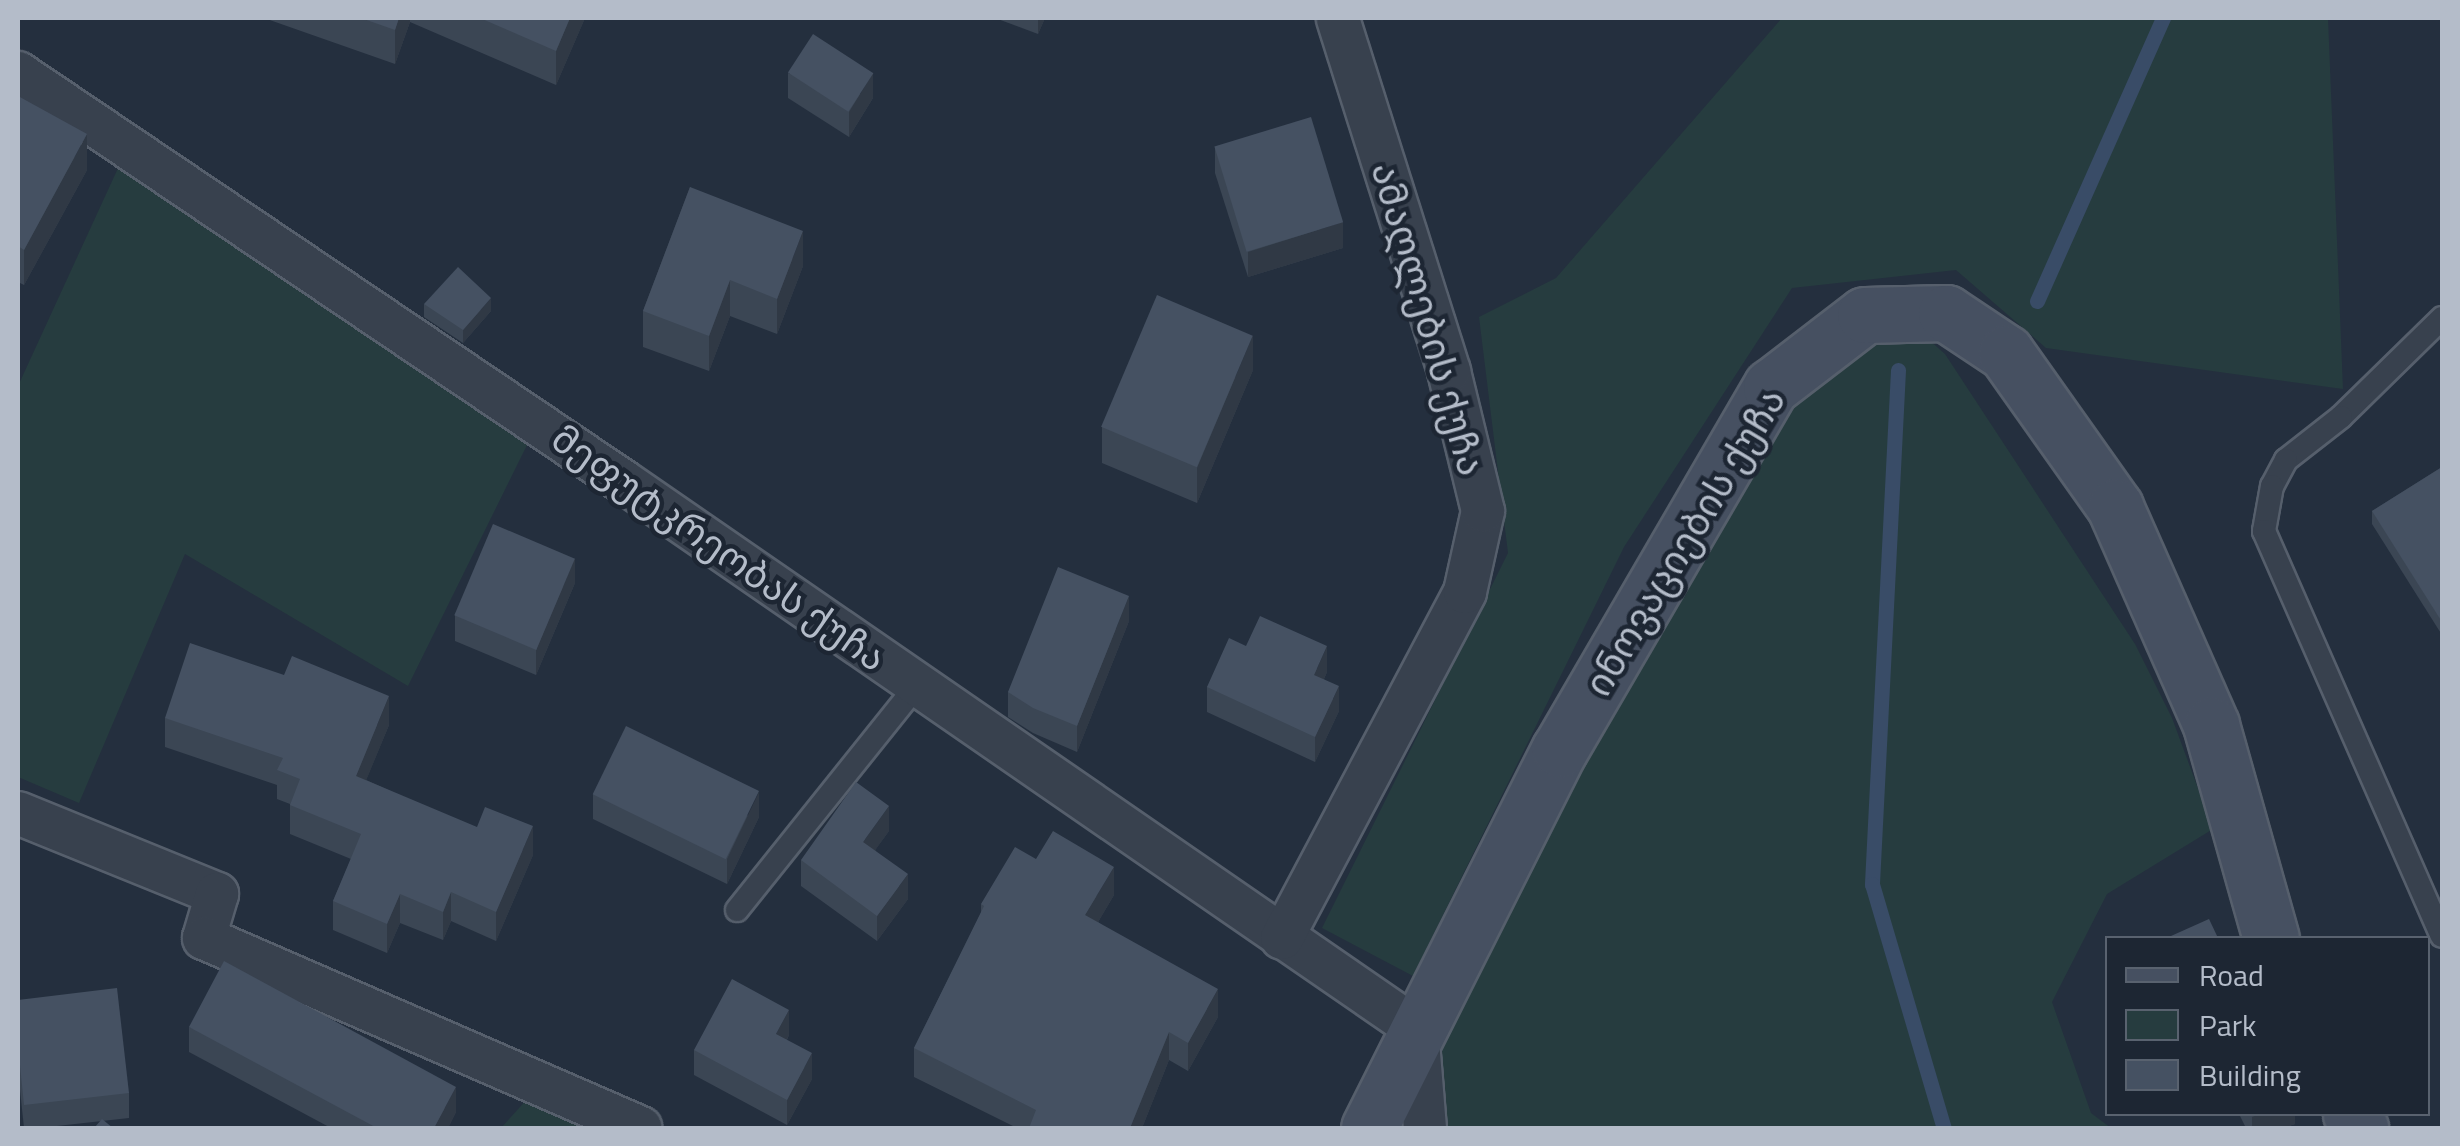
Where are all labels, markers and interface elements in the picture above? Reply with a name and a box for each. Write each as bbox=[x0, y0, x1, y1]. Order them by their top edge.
street label: ამაღლების ქუჩა bbox=[1361, 157, 1495, 481]
street label: ინოვაციების ქუჩა bbox=[1575, 380, 1795, 704]
street label: მეფუტკრეობას ქუჩა bbox=[543, 415, 895, 681]
legend bbox=[2105, 936, 2430, 1116]
text: Road bbox=[2199, 952, 2264, 998]
text: Park bbox=[2199, 1002, 2256, 1048]
text: Building bbox=[2199, 1052, 2301, 1098]

